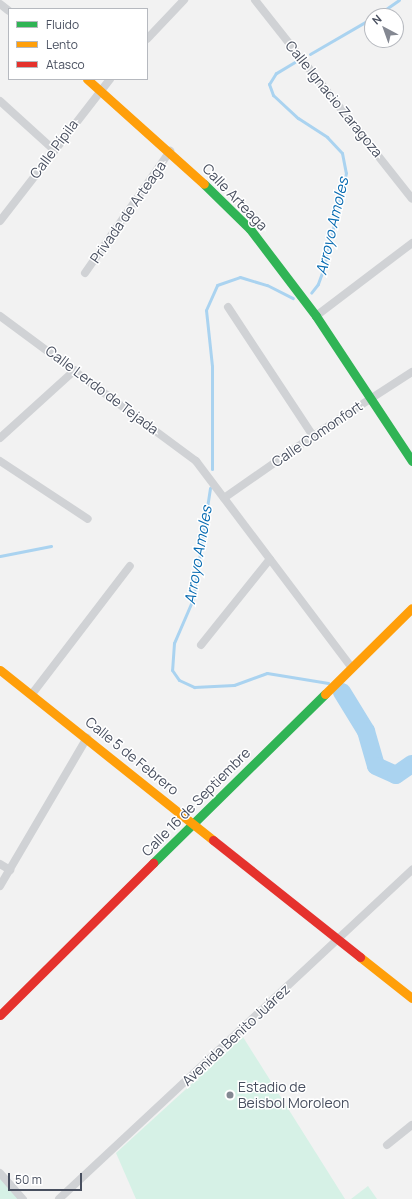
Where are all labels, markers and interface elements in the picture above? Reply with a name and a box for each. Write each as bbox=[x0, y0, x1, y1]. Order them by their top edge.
legend bbox=[8, 8, 148, 80]
north arrow bbox=[364, 8, 404, 48]
text: N bbox=[369, 11, 384, 28]
text: Fluido bbox=[46, 16, 79, 33]
text: Lento bbox=[46, 36, 78, 53]
street label: Calle Ignacio Zaragoza bbox=[282, 37, 386, 161]
text: Atasco bbox=[46, 56, 85, 73]
street label: Calle Pípila bbox=[26, 116, 82, 182]
street label: Privada de Arteaga bbox=[87, 158, 169, 266]
street label: Calle Arteaga bbox=[199, 160, 271, 234]
water label: Arroyo Amoles bbox=[312, 176, 352, 276]
street label: Calle Lerdo de Tejada bbox=[42, 342, 162, 438]
street label: Calle Comonfort bbox=[269, 397, 365, 471]
water label: Arroyo Amoles bbox=[181, 504, 215, 606]
street label: Calle 5 de Febrero bbox=[82, 713, 182, 799]
street label: Calle 16 de Septiembre bbox=[138, 744, 254, 860]
street label: Avenida Benito Juárez bbox=[179, 981, 293, 1089]
place label: Estadio de Beisbol Moroleon bbox=[238, 1079, 349, 1112]
marker: Estadio de Beisbol Moroleon bbox=[225, 1090, 235, 1100]
scale bar bbox=[10, 1165, 84, 1191]
text: 50 m bbox=[15, 1171, 42, 1188]

